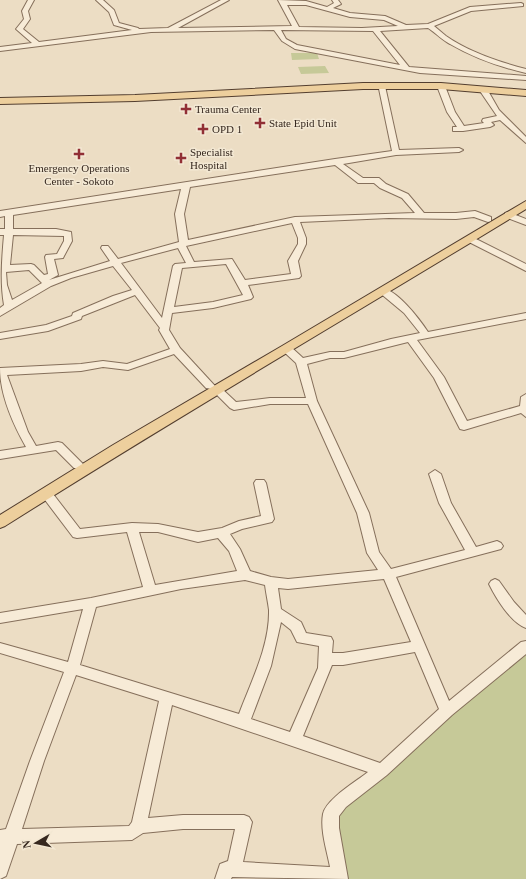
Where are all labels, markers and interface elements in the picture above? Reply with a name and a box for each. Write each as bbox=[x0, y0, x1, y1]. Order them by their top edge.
marker: Trauma Center bbox=[180, 103, 192, 115]
place label: Trauma Center bbox=[195, 103, 261, 115]
marker: State Epid Unit bbox=[254, 117, 266, 129]
place label: State Epid Unit bbox=[269, 117, 337, 129]
marker: OPD 1 bbox=[197, 123, 209, 135]
place label: OPD 1 bbox=[212, 123, 242, 135]
place label: Specialist Hospital bbox=[190, 146, 233, 171]
marker: Emergency Operations Center - Sokoto bbox=[73, 148, 85, 160]
marker: Specialist Hospital bbox=[175, 152, 187, 164]
place label: Emergency Operations Center - Sokoto bbox=[29, 162, 129, 187]
north arrow bbox=[16, 823, 56, 863]
text: N bbox=[20, 840, 33, 849]

